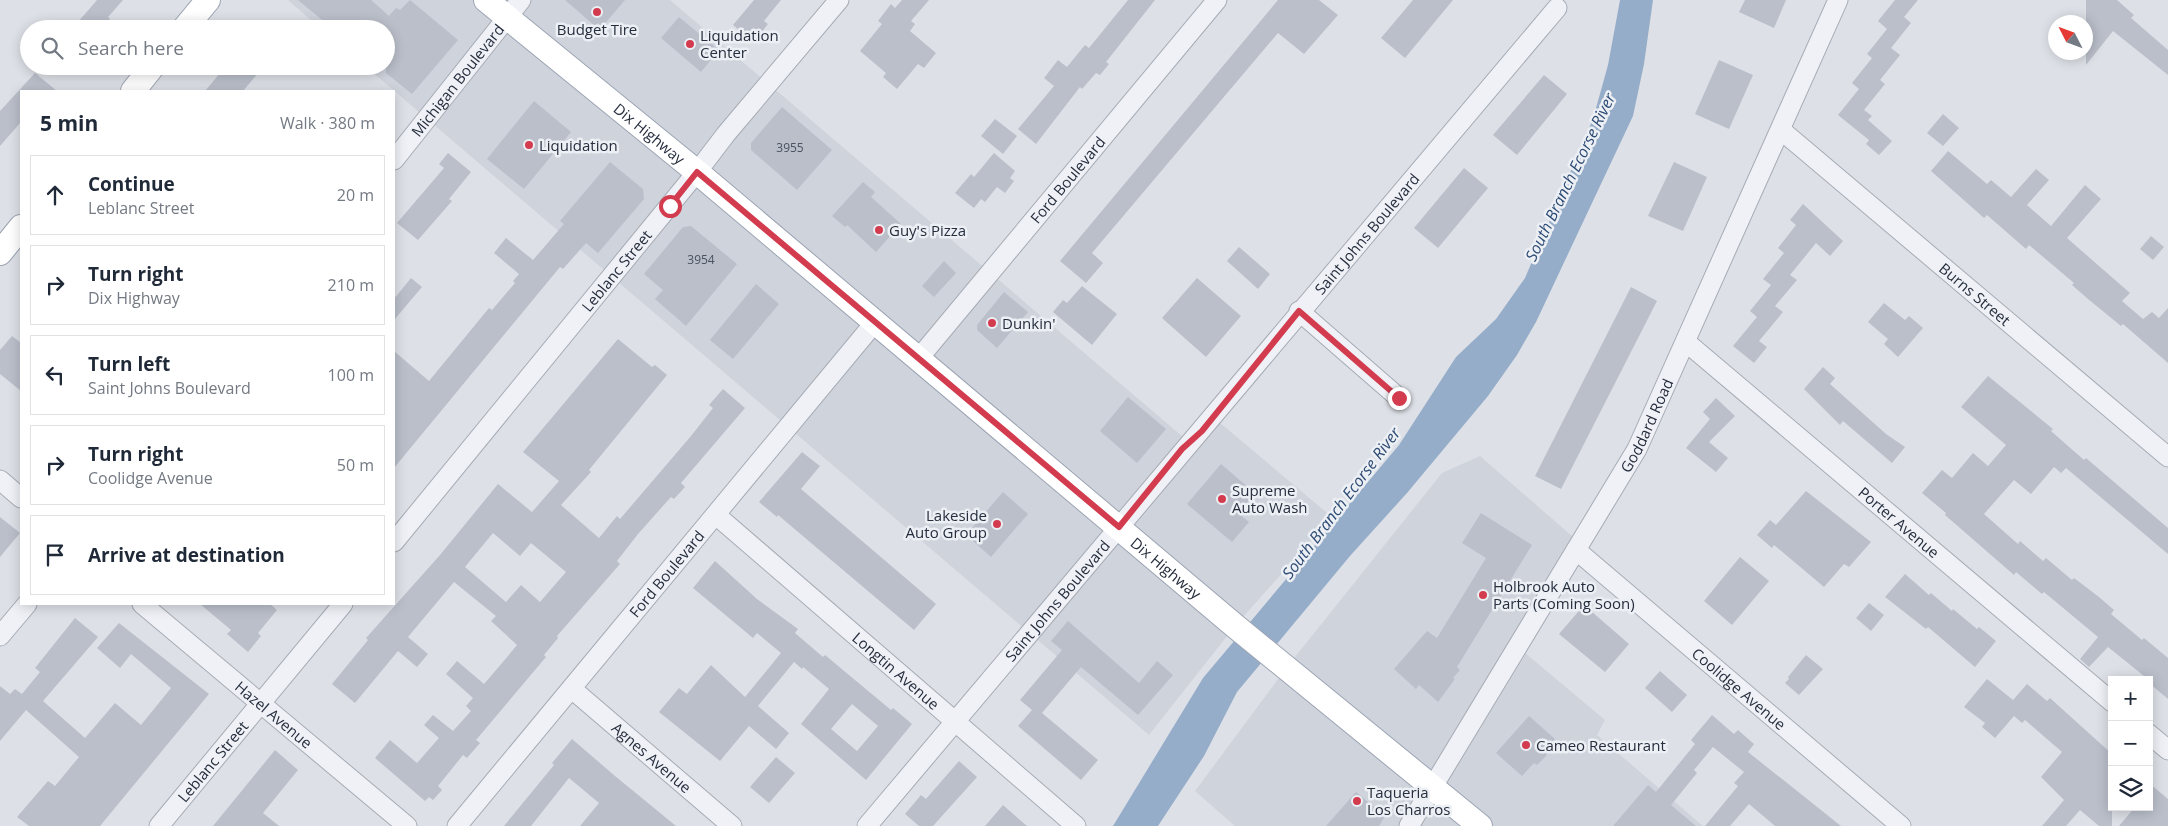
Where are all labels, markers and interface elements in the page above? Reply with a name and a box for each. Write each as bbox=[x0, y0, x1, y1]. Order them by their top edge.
marker: Budget Tire bbox=[591, 6, 603, 18]
north arrow bbox=[2048, 15, 2093, 60]
place label: Budget Tire bbox=[557, 19, 637, 39]
search box bbox=[20, 20, 395, 75]
street label: Michigan Boulevard bbox=[407, 20, 508, 141]
place label: Liquidation Center bbox=[700, 25, 779, 62]
icon: search bbox=[38, 34, 66, 62]
text: Search here bbox=[78, 35, 184, 61]
marker: Liquidation Center bbox=[684, 38, 696, 50]
water label: South Branch Ecorse River bbox=[1520, 89, 1621, 265]
street label: Dix Highway bbox=[610, 98, 690, 169]
text: 5 min bbox=[40, 109, 98, 137]
text: Walk · 380 m bbox=[280, 112, 375, 134]
street label: Ford Boulevard bbox=[1025, 132, 1109, 227]
place label: Liquidation bbox=[539, 135, 618, 155]
marker: Liquidation bbox=[523, 139, 535, 151]
house number: 3955 bbox=[776, 139, 804, 156]
street label: Saint Johns Boulevard bbox=[1310, 169, 1424, 298]
text: Continue bbox=[88, 171, 175, 197]
icon: ahead bbox=[41, 181, 69, 209]
text: 20 m bbox=[337, 184, 374, 206]
route start bbox=[659, 195, 682, 218]
text: Leblanc Street bbox=[88, 197, 194, 219]
place label: Guy's Pizza bbox=[889, 220, 966, 240]
marker: Guy's Pizza bbox=[873, 224, 885, 236]
street label: Leblanc Street bbox=[577, 225, 656, 315]
house number: 3954 bbox=[687, 251, 715, 268]
street label: Burns Street bbox=[1935, 258, 2015, 330]
text: Turn right bbox=[88, 261, 183, 287]
icon: right bbox=[41, 271, 69, 299]
text: 210 m bbox=[328, 274, 374, 296]
text: Dix Highway bbox=[88, 287, 180, 309]
place label: Dunkin' bbox=[1002, 313, 1055, 333]
marker: Dunkin' bbox=[986, 317, 998, 329]
text: Turn left bbox=[88, 351, 170, 377]
icon: left bbox=[41, 361, 69, 389]
text: 100 m bbox=[328, 364, 374, 386]
street label: Goddard Road bbox=[1615, 375, 1677, 476]
text: Saint Johns Boulevard bbox=[88, 377, 251, 399]
route end bbox=[1388, 387, 1411, 410]
water label: South Branch Ecorse River bbox=[1277, 422, 1406, 583]
text: Turn right bbox=[88, 441, 183, 467]
icon: right bbox=[41, 451, 69, 479]
text: 50 m bbox=[337, 454, 374, 476]
text: Coolidge Avenue bbox=[88, 467, 213, 489]
place label: Supreme Auto Wash bbox=[1232, 480, 1307, 517]
street label: Porter Avenue bbox=[1854, 482, 1944, 562]
marker: Supreme Auto Wash bbox=[1216, 493, 1228, 505]
place label: Lakeside Auto Group bbox=[906, 505, 987, 542]
marker: Lakeside Auto Group bbox=[991, 518, 1003, 530]
street label: Ford Boulevard bbox=[624, 526, 708, 621]
street label: Dix Highway bbox=[1127, 532, 1206, 604]
street label: Saint Johns Boulevard bbox=[1000, 536, 1114, 665]
icon: arrive bbox=[41, 541, 69, 569]
text: Arrive at destination bbox=[88, 542, 285, 568]
place label: Holbrook Auto Parts (Coming Soon) bbox=[1493, 576, 1635, 613]
marker: Holbrook Auto Parts (Coming Soon) bbox=[1477, 589, 1489, 601]
street label: Longtin Avenue bbox=[848, 627, 944, 714]
street label: Coolidge Avenue bbox=[1688, 643, 1790, 734]
street label: Hazel Avenue bbox=[231, 676, 317, 753]
map controls bbox=[2108, 676, 2153, 811]
button: + bbox=[2108, 676, 2153, 721]
street label: Leblanc Street bbox=[173, 716, 252, 806]
street label: Agnes Avenue bbox=[608, 718, 696, 797]
button: − bbox=[2108, 721, 2153, 766]
place label: Cameo Restaurant bbox=[1536, 735, 1666, 755]
marker: Cameo Restaurant bbox=[1520, 739, 1532, 751]
button: layers bbox=[2108, 766, 2153, 811]
place label: Taqueria Los Charros bbox=[1367, 782, 1450, 819]
marker: Taqueria Los Charros bbox=[1351, 795, 1363, 807]

